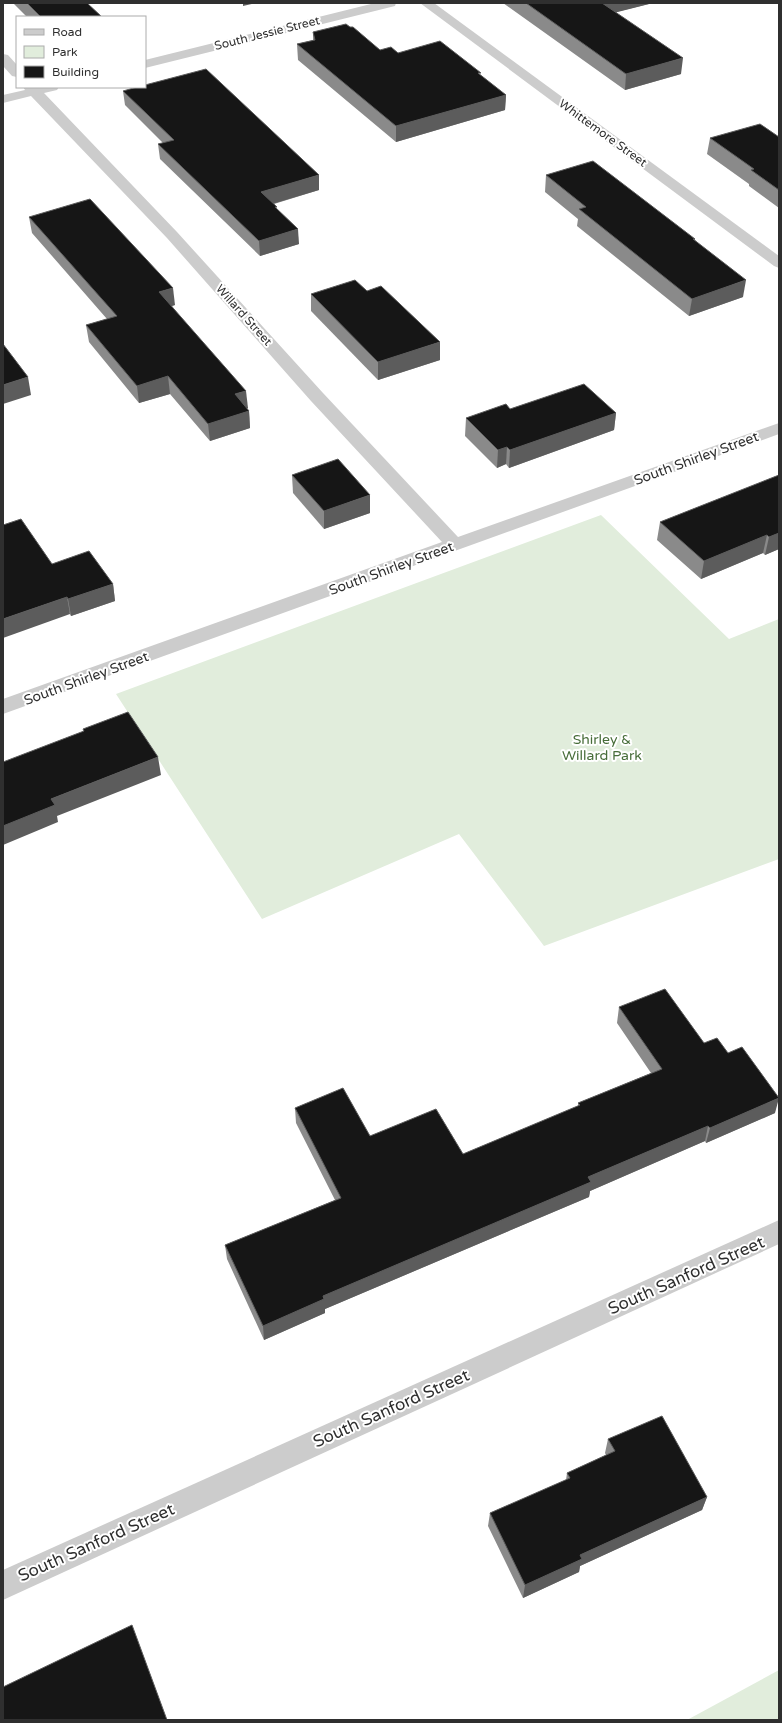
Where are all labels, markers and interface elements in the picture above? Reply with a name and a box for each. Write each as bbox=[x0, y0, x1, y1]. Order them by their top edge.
street label: South Jessie Street bbox=[213, 13, 322, 53]
legend bbox=[16, 16, 146, 88]
text: Road bbox=[52, 25, 82, 39]
text: Park bbox=[52, 45, 78, 59]
text: Building bbox=[52, 65, 99, 79]
street label: Whittemore Street bbox=[556, 96, 650, 170]
street label: Willard Street bbox=[213, 282, 275, 349]
street label: South Shirley Street bbox=[631, 428, 762, 489]
street label: South Shirley Street bbox=[326, 538, 457, 599]
street label: South Shirley Street bbox=[21, 648, 152, 709]
park label: Shirley & Willard Park bbox=[562, 731, 642, 764]
street label: South Sanford Street bbox=[605, 1231, 768, 1319]
street label: South Sanford Street bbox=[310, 1364, 473, 1452]
street label: South Sanford Street bbox=[15, 1498, 178, 1586]

